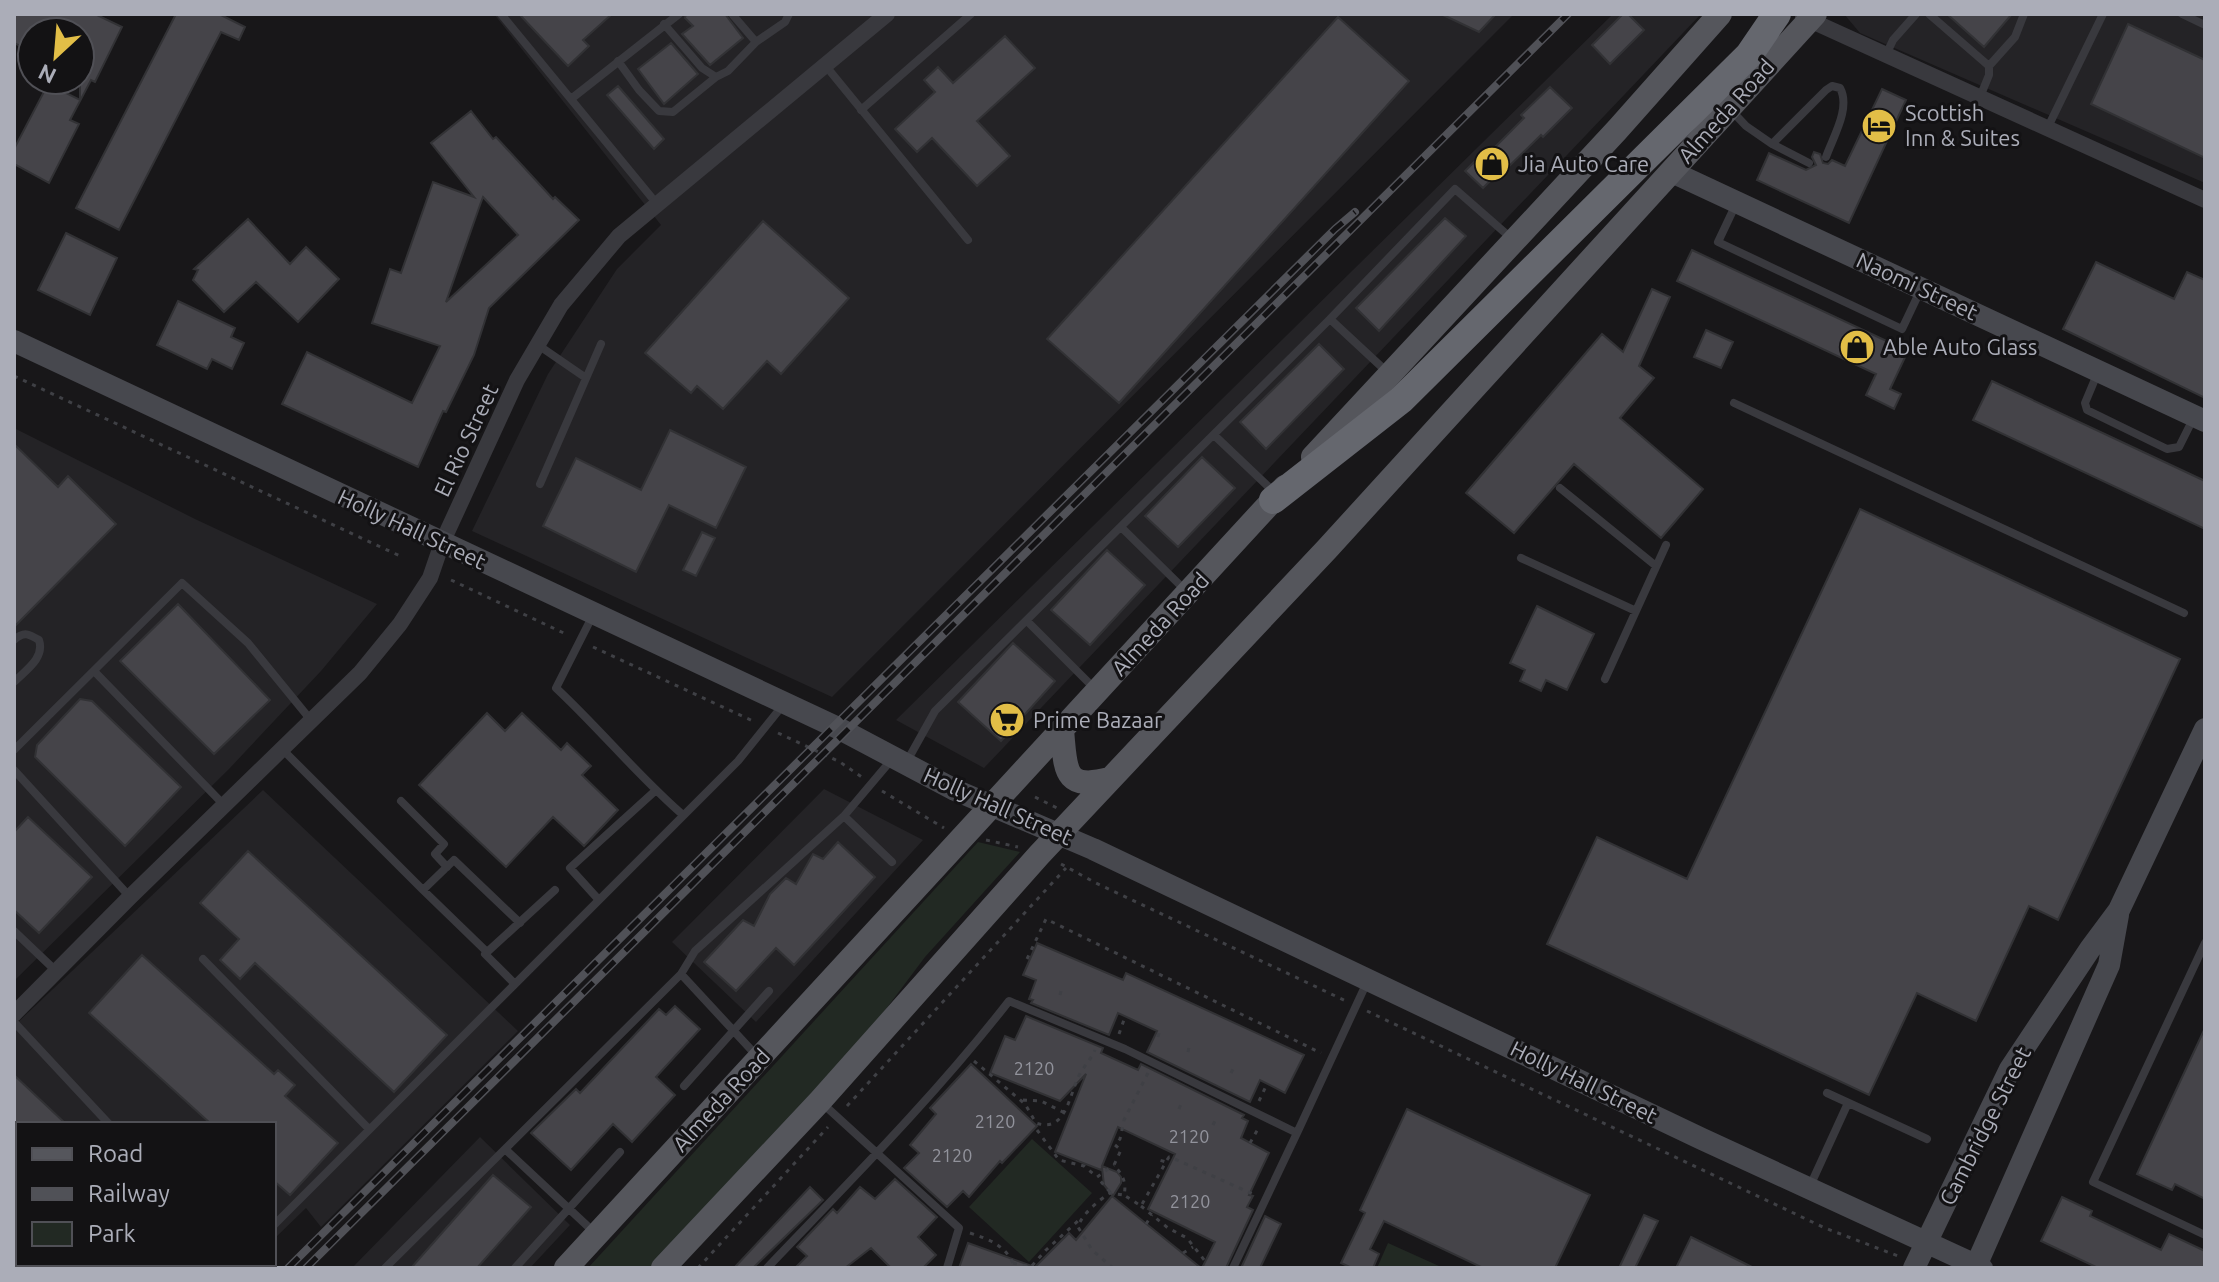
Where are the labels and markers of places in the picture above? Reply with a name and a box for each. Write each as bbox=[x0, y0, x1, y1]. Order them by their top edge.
place label: Scottish Inn & Suites bbox=[1905, 100, 2020, 150]
hotel icon: Scottish Inn & Suites bbox=[1860, 107, 1898, 145]
shop icon: Jia Auto Care bbox=[1473, 145, 1511, 183]
place label: Jia Auto Care bbox=[1518, 151, 1649, 176]
shop icon: Able Auto Glass bbox=[1838, 328, 1876, 366]
place label: Able Auto Glass bbox=[1883, 334, 2037, 359]
supermarket icon: Prime Bazaar bbox=[988, 701, 1026, 739]
place label: Prime Bazaar bbox=[1033, 707, 1163, 732]

